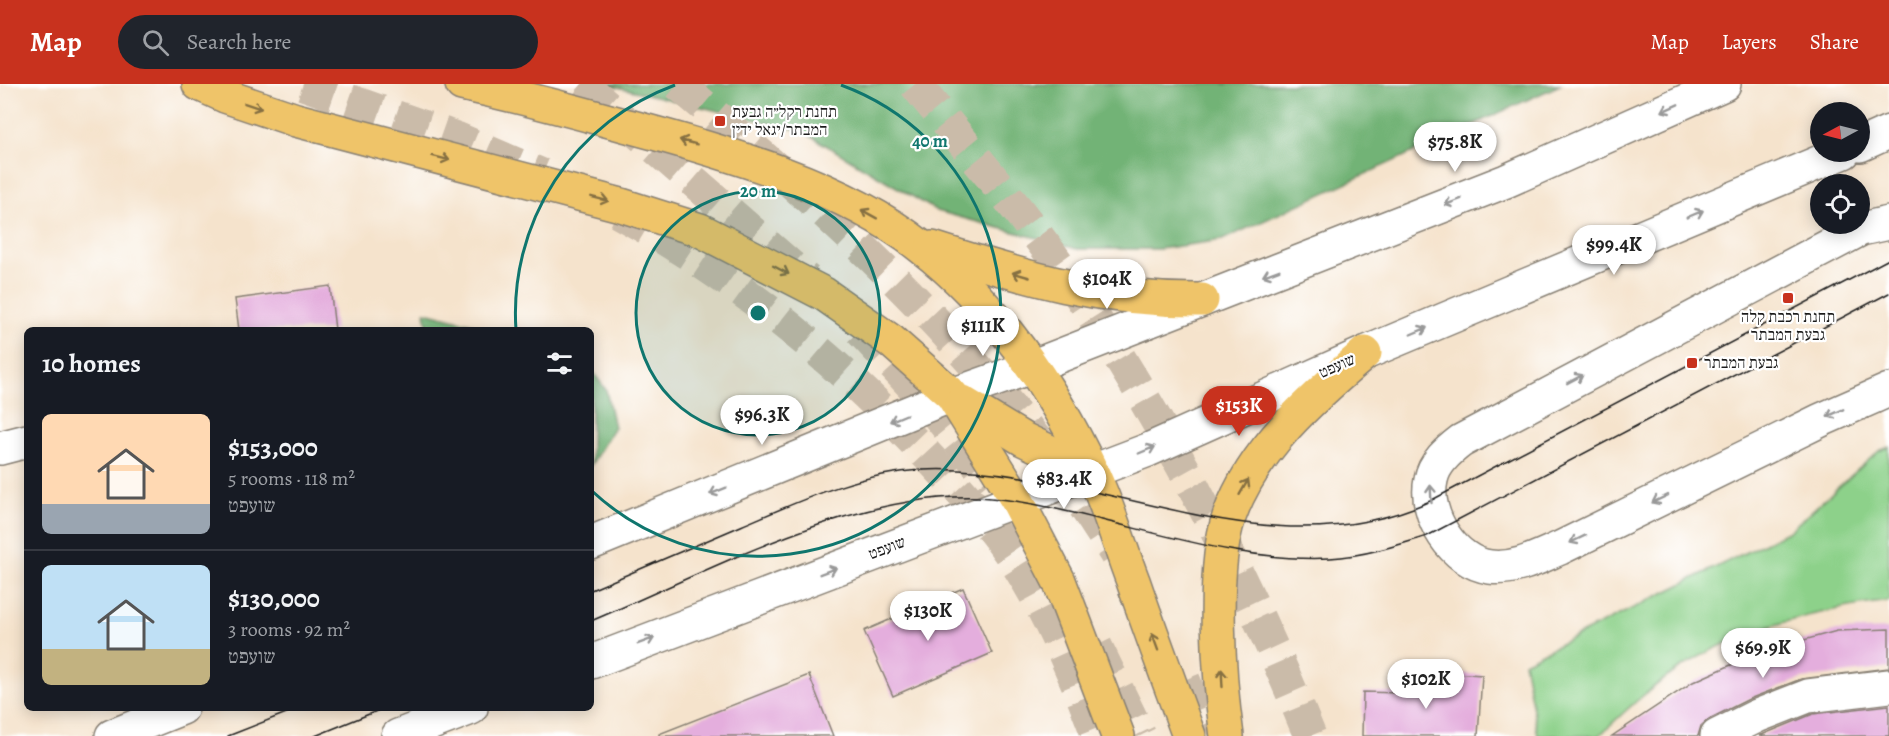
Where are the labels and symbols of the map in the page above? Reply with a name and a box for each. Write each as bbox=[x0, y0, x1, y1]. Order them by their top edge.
one-way arrow bbox=[244, 101, 262, 112]
place label: תחנת רקל״ה גבעת המבתר/יגאל ידין bbox=[732, 101, 837, 141]
north arrow bbox=[1810, 102, 1870, 162]
one-way arrow bbox=[1662, 103, 1680, 114]
marker: תחנת רקל״ה גבעת המבתר/יגאל ידין bbox=[713, 114, 727, 128]
pin: $75.8K bbox=[1406, 122, 1504, 173]
text: 40 m bbox=[912, 129, 948, 153]
one-way arrow bbox=[679, 136, 698, 147]
one-way arrow bbox=[431, 153, 450, 165]
text: 20 m bbox=[740, 179, 776, 203]
one-way arrow bbox=[590, 194, 609, 206]
one-way arrow bbox=[1444, 197, 1462, 208]
one-way arrow bbox=[861, 208, 878, 220]
one-way arrow bbox=[1685, 208, 1704, 219]
pin: $99.4K bbox=[1565, 225, 1663, 276]
pin: $104K bbox=[1065, 259, 1149, 310]
one-way arrow bbox=[771, 265, 789, 276]
one-way arrow bbox=[1262, 268, 1281, 279]
one-way arrow bbox=[1011, 269, 1030, 280]
marker: תחנת רכבת קלה גבעת המבתר bbox=[1781, 291, 1795, 305]
centre of rings bbox=[748, 303, 768, 323]
pin: $111K bbox=[941, 306, 1025, 357]
place label: תחנת רכבת קלה גבעת המבתר bbox=[1741, 306, 1835, 346]
one-way arrow bbox=[1409, 324, 1427, 336]
street label: שועפט bbox=[1315, 348, 1359, 384]
place label: גבעת המבתר bbox=[1704, 352, 1778, 374]
marker: גבעת המבתר bbox=[1685, 356, 1699, 370]
one-way arrow bbox=[1566, 373, 1583, 385]
pin: $153K bbox=[1197, 386, 1281, 437]
pin: $96.3K bbox=[713, 395, 811, 446]
one-way arrow bbox=[1827, 408, 1845, 420]
one-way arrow bbox=[890, 413, 908, 424]
one-way arrow bbox=[1137, 444, 1155, 455]
pin: $83.4K bbox=[1015, 459, 1113, 510]
one-way arrow bbox=[1238, 479, 1250, 496]
one-way arrow bbox=[1425, 485, 1436, 505]
one-way arrow bbox=[709, 486, 727, 497]
one-way arrow bbox=[1651, 493, 1669, 505]
street label: שועפט bbox=[865, 531, 909, 565]
one-way arrow bbox=[1569, 534, 1587, 546]
one-way arrow bbox=[818, 565, 836, 576]
pin: $130K bbox=[886, 591, 970, 642]
pin: $69.9K bbox=[1714, 628, 1812, 679]
one-way arrow bbox=[1148, 633, 1159, 652]
one-way arrow bbox=[636, 635, 654, 646]
pin: $102K bbox=[1384, 659, 1468, 710]
one-way arrow bbox=[1216, 668, 1227, 688]

